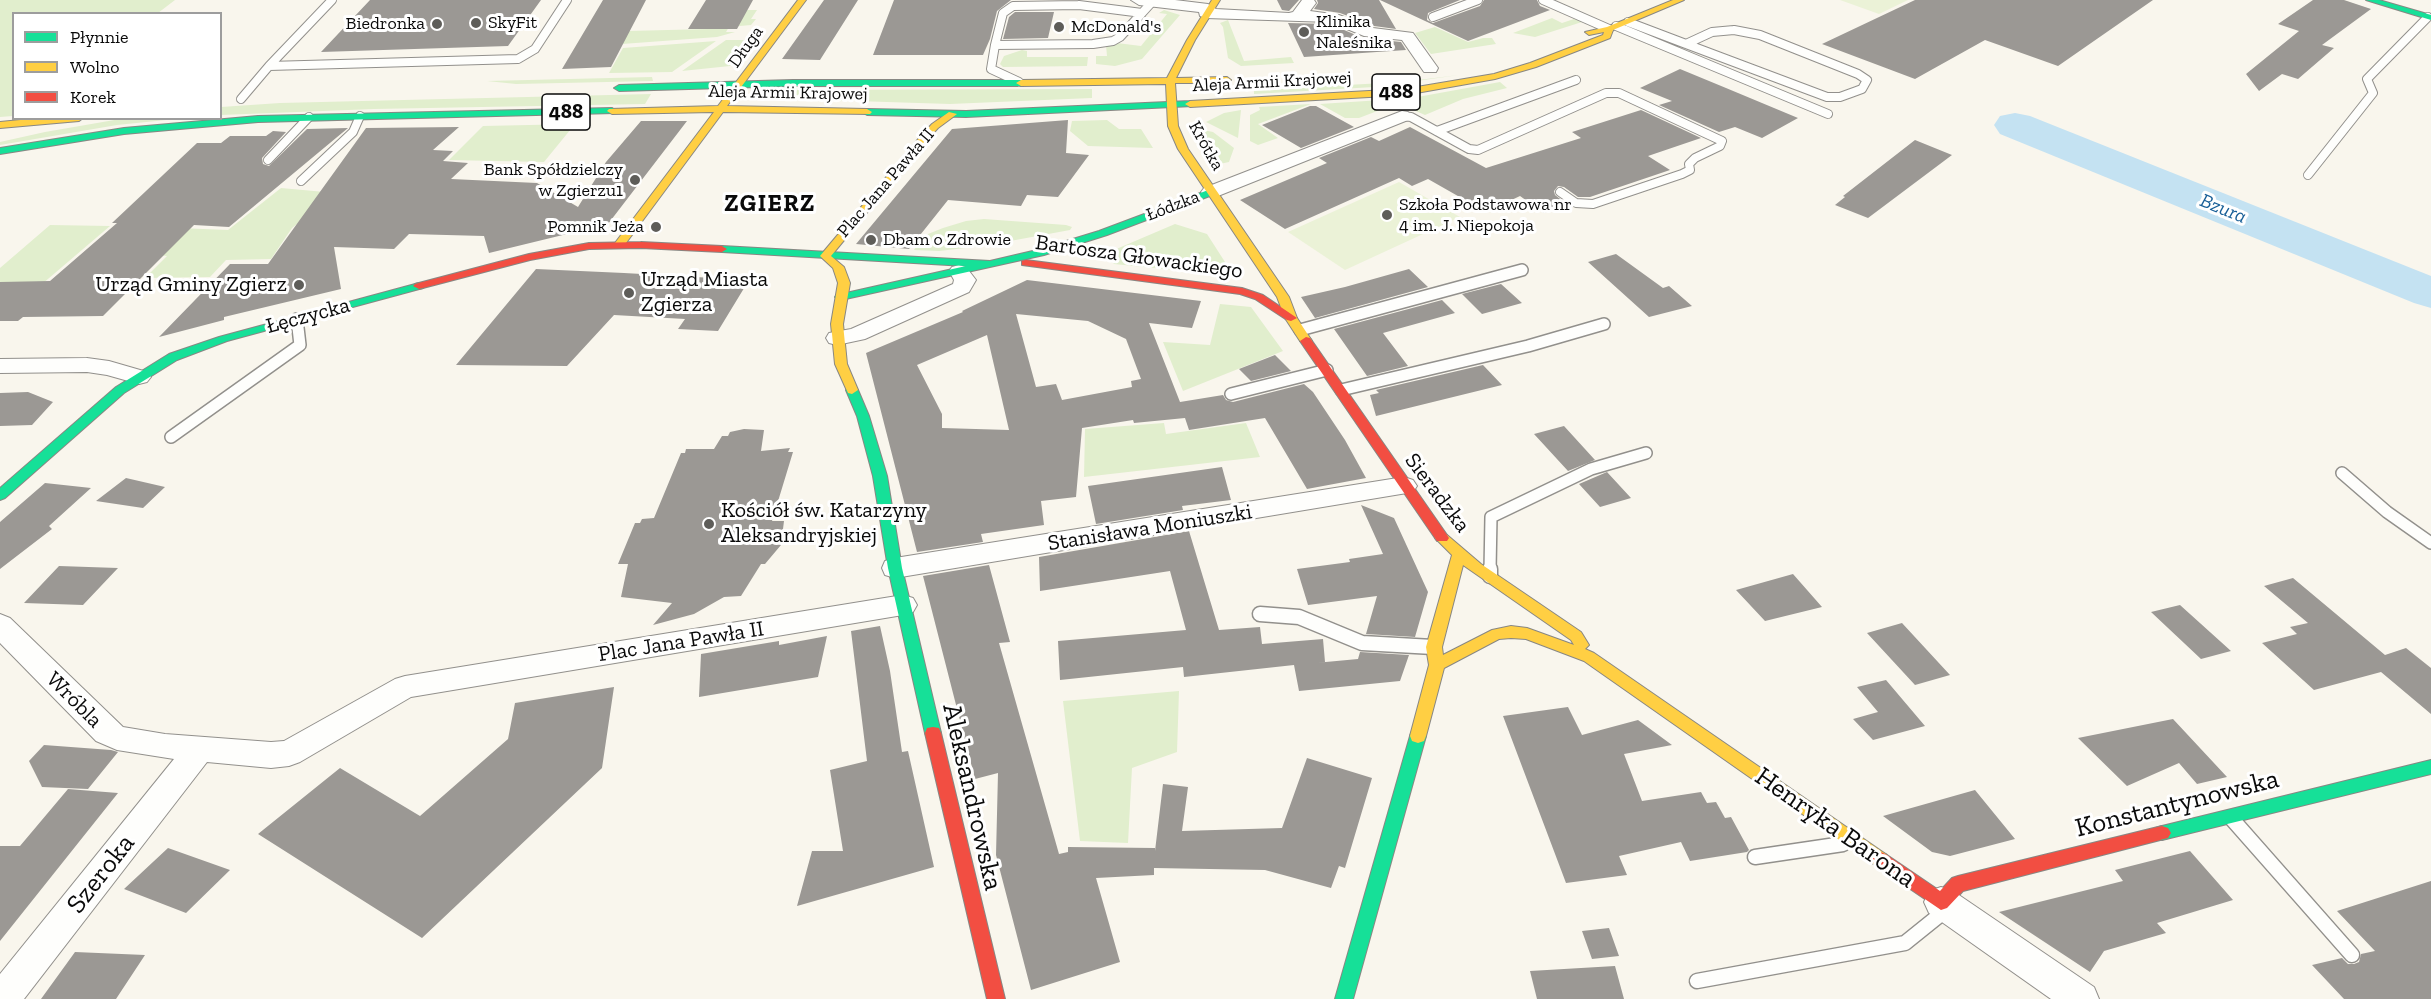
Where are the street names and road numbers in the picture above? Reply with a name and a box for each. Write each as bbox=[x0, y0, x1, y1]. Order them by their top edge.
street label: Długa bbox=[724, 22, 768, 72]
street label: Aleja Armii Krajowej bbox=[1192, 67, 1352, 97]
road number: 488 bbox=[1372, 74, 1420, 110]
street label: Aleja Armii Krajowej bbox=[708, 81, 868, 105]
road number: 488 bbox=[542, 94, 590, 130]
street label: Krótka bbox=[1184, 118, 1228, 174]
street label: Plac Jana Pawła II bbox=[833, 124, 939, 242]
street label: Łódzka bbox=[1143, 186, 1203, 226]
street label: Bartosza Głowackiego bbox=[1034, 229, 1244, 285]
street label: Łęczycka bbox=[263, 292, 353, 340]
street label: Sieradzka bbox=[1399, 448, 1475, 538]
street label: Stanisława Moniuszki bbox=[1046, 499, 1254, 557]
street label: Plac Jana Pawła II bbox=[596, 616, 766, 668]
street label: Wróbla bbox=[40, 666, 108, 734]
street label: Aleksandrowska bbox=[935, 700, 1009, 894]
street label: Henryka Barona bbox=[1748, 761, 1922, 895]
street label: Konstantynowska bbox=[2072, 763, 2282, 845]
street label: Szeroka bbox=[60, 828, 142, 920]

